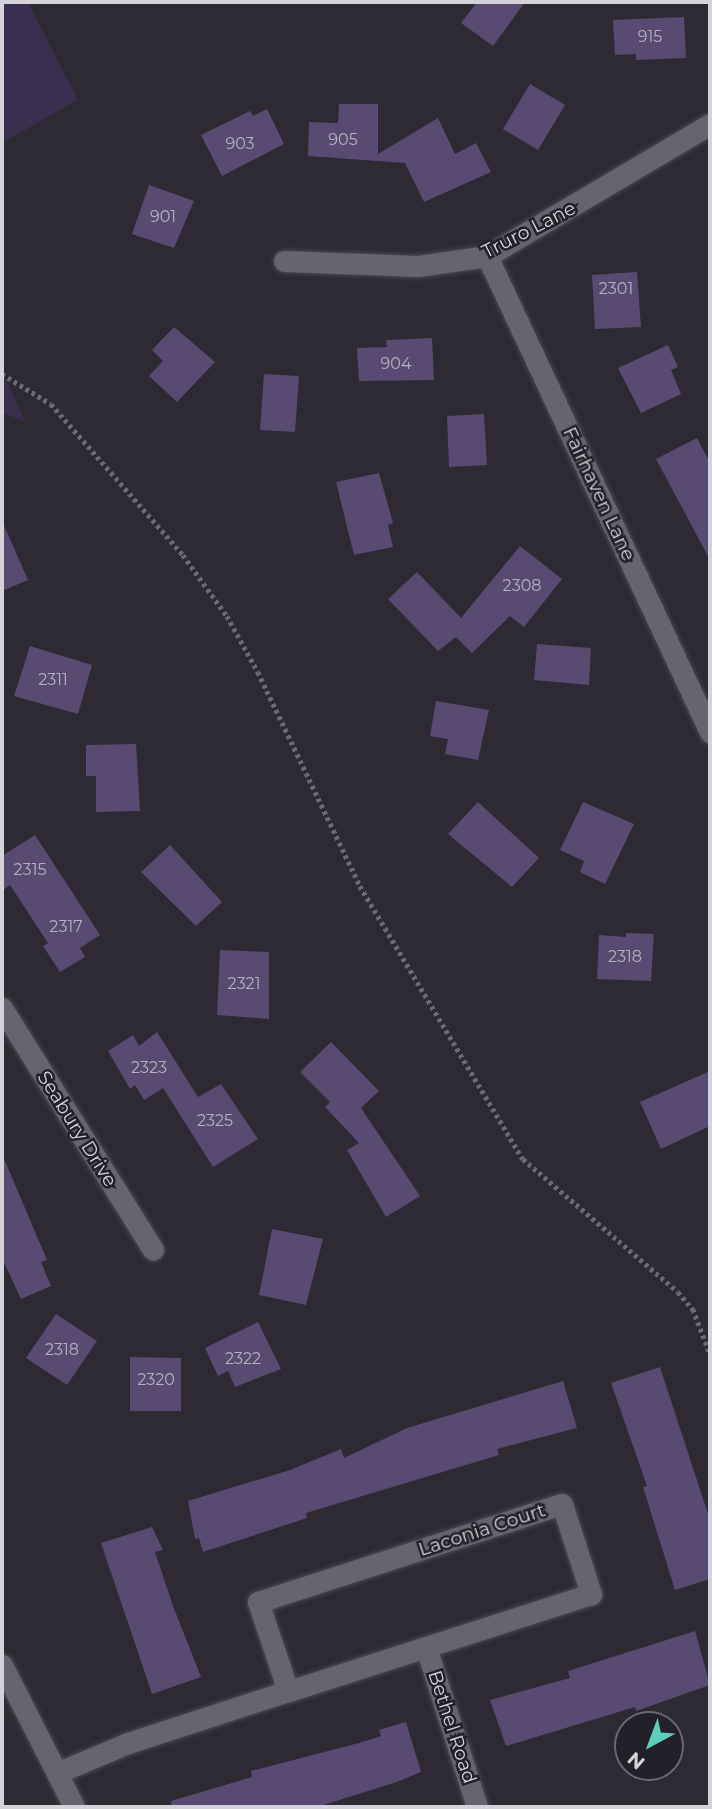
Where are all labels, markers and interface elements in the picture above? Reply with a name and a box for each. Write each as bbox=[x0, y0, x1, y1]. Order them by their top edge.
house number: 915 bbox=[638, 27, 662, 47]
house number: 905 bbox=[328, 130, 358, 150]
house number: 903 bbox=[225, 134, 255, 154]
street label: Truro Lane bbox=[478, 197, 580, 263]
house number: 901 bbox=[150, 207, 176, 227]
house number: 2301 bbox=[599, 279, 633, 299]
house number: 904 bbox=[381, 354, 411, 374]
street label: Fairhaven Lane bbox=[558, 423, 640, 565]
house number: 2308 bbox=[503, 576, 541, 596]
house number: 2311 bbox=[38, 670, 68, 690]
house number: 2315 bbox=[14, 860, 46, 880]
house number: 2317 bbox=[49, 917, 83, 937]
house number: 2318 bbox=[608, 947, 642, 967]
house number: 2321 bbox=[228, 974, 260, 994]
house number: 2323 bbox=[131, 1058, 167, 1078]
street label: Seabury Drive bbox=[32, 1067, 122, 1191]
house number: 2325 bbox=[197, 1111, 233, 1131]
house number: 2318 bbox=[45, 1340, 79, 1360]
house number: 2322 bbox=[225, 1349, 261, 1369]
house number: 2320 bbox=[137, 1370, 175, 1390]
street label: Laconia Court bbox=[416, 1499, 548, 1561]
street label: Bethel Road bbox=[423, 1668, 481, 1786]
north arrow bbox=[614, 1711, 684, 1781]
text: N bbox=[623, 1747, 650, 1774]

